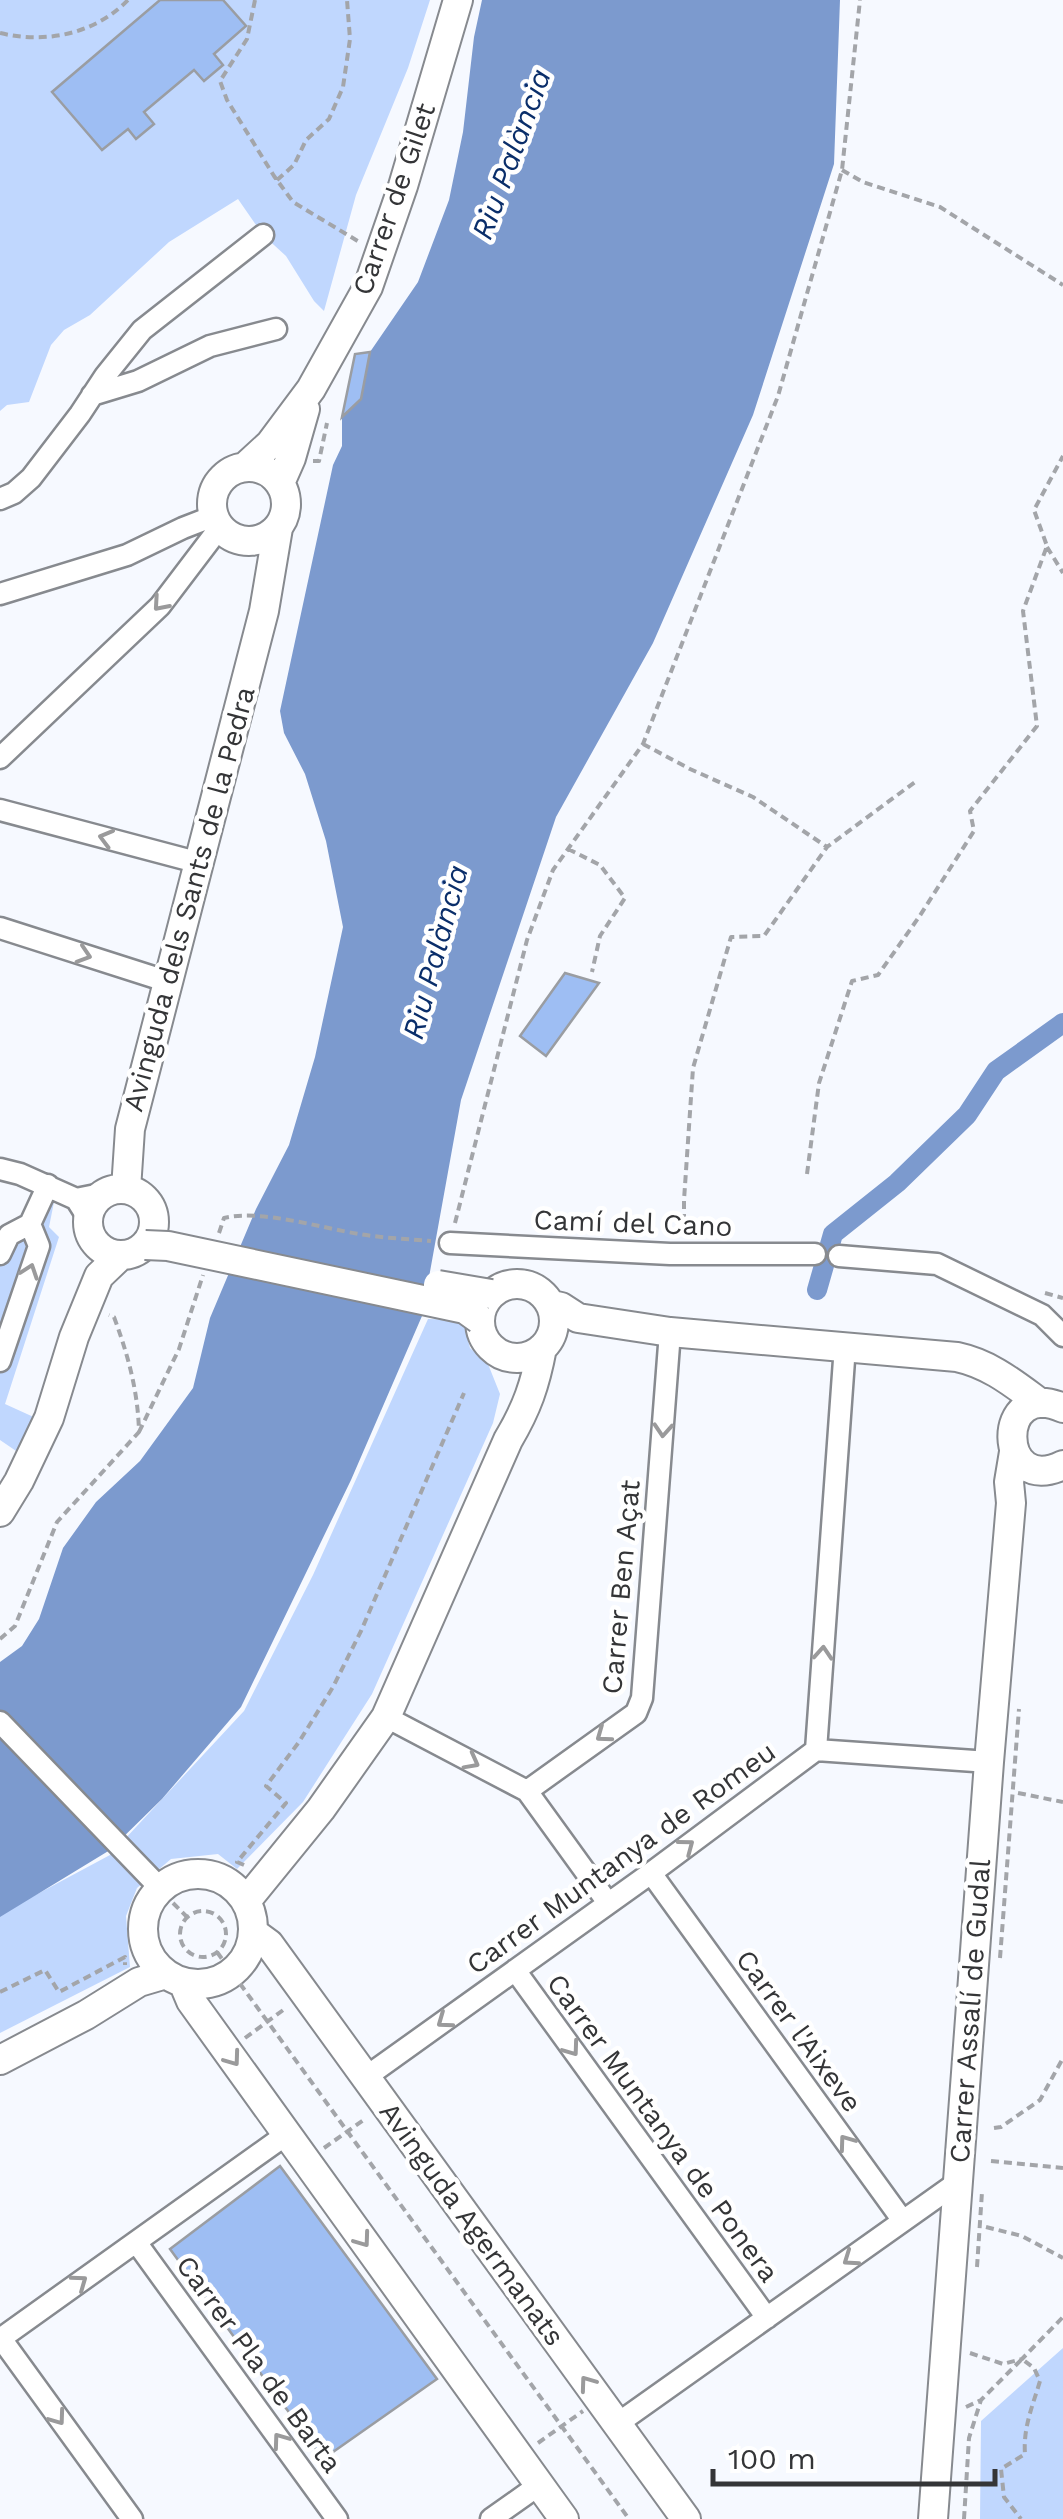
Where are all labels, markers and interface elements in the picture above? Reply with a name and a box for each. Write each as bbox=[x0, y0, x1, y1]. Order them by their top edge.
water label: Riu Palància bbox=[464, 64, 558, 244]
street label: Carrer de Gilet bbox=[346, 98, 442, 299]
one-way arrow bbox=[153, 592, 171, 611]
street label: Avinguda dels Sants de la Pedra bbox=[116, 683, 262, 1115]
one-way arrow bbox=[97, 828, 115, 849]
water label: Riu Palància bbox=[395, 861, 475, 1043]
one-way arrow bbox=[75, 943, 92, 964]
street label: Camí del Cano bbox=[533, 1203, 733, 1243]
one-way arrow bbox=[19, 1263, 39, 1280]
one-way arrow bbox=[652, 1422, 674, 1438]
street label: Carrer Ben Açat bbox=[595, 1478, 647, 1696]
one-way arrow bbox=[811, 1644, 833, 1660]
one-way arrow bbox=[596, 1724, 614, 1741]
street label: Carrer Muntanya de Romeu bbox=[460, 1735, 782, 1981]
one-way arrow bbox=[462, 1750, 480, 1769]
one-way arrow bbox=[676, 1840, 694, 1857]
street label: Carrer Assalí de Gudal bbox=[943, 1857, 997, 2164]
street label: Carrer l'Aixeve bbox=[729, 1943, 869, 2119]
street label: Carrer Muntanya de Ponera bbox=[540, 1968, 786, 2289]
one-way arrow bbox=[436, 2009, 455, 2027]
one-way arrow bbox=[561, 2038, 578, 2056]
one-way arrow bbox=[221, 2048, 239, 2066]
street label: Avinguda Agermanats bbox=[373, 2096, 571, 2352]
one-way arrow bbox=[840, 2135, 858, 2153]
one-way arrow bbox=[351, 2228, 369, 2247]
one-way arrow bbox=[843, 2247, 861, 2264]
street label: Carrer Pla de Barta bbox=[169, 2249, 349, 2479]
one-way arrow bbox=[69, 2276, 88, 2294]
one-way arrow bbox=[581, 2376, 600, 2395]
one-way arrow bbox=[47, 2407, 64, 2425]
scale bar bbox=[713, 2424, 996, 2486]
one-way arrow bbox=[274, 2433, 292, 2451]
text: 100 m bbox=[728, 2441, 816, 2476]

